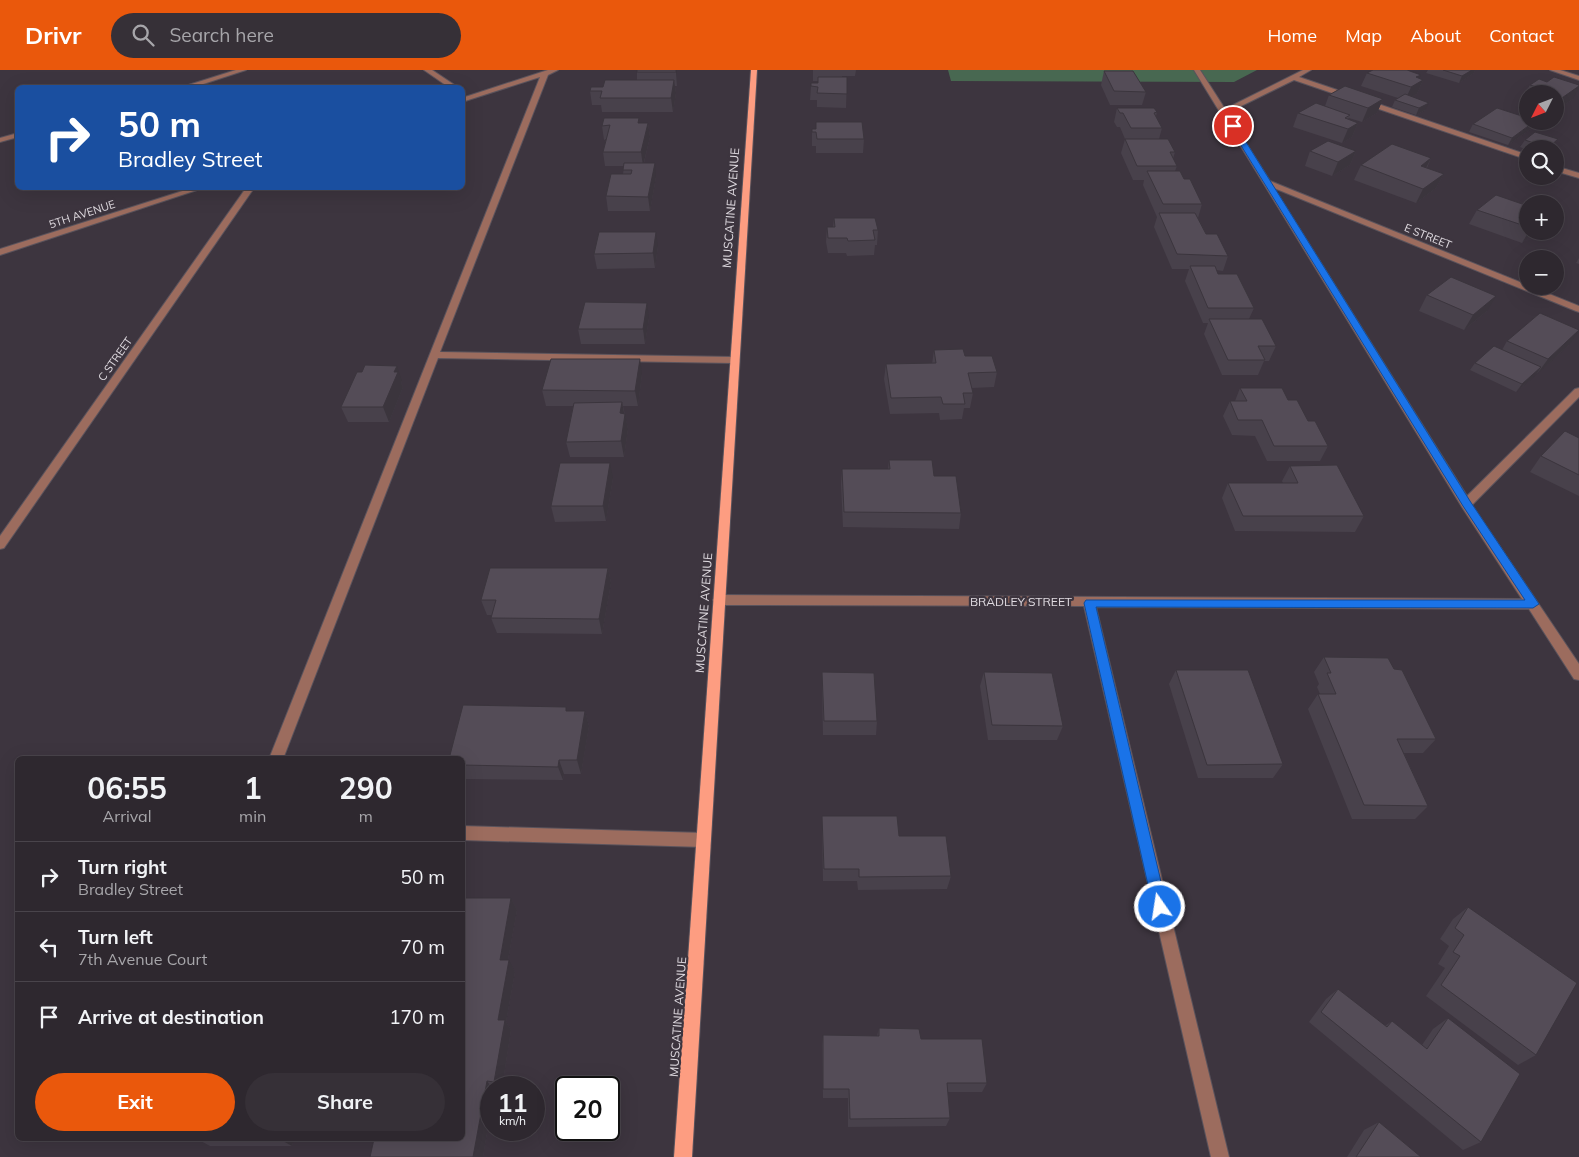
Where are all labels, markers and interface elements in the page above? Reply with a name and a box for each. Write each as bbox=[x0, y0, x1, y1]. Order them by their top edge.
search box bbox=[111, 13, 461, 58]
text: Drivr bbox=[25, 20, 81, 50]
icon: search bbox=[129, 21, 157, 49]
text: Search here bbox=[169, 23, 274, 47]
text: Home bbox=[1267, 24, 1317, 47]
text: Map bbox=[1345, 24, 1382, 47]
text: About bbox=[1410, 24, 1461, 47]
text: Contact bbox=[1489, 24, 1554, 47]
north arrow bbox=[1519, 85, 1564, 130]
map controls bbox=[1519, 85, 1564, 295]
text: 50 m bbox=[118, 102, 201, 146]
icon: right bbox=[35, 105, 100, 170]
pin bbox=[1212, 105, 1254, 147]
icon: arrive bbox=[1219, 112, 1247, 140]
button: search bbox=[1519, 140, 1564, 185]
text: Bradley Street bbox=[118, 145, 263, 173]
street label: MUSCATINE AVENUE bbox=[719, 147, 742, 269]
button: + bbox=[1519, 195, 1564, 240]
street label: 5TH AVENUE bbox=[47, 197, 117, 231]
street label: E STREET bbox=[1402, 220, 1454, 252]
button: − bbox=[1519, 250, 1564, 295]
street label: C STREET bbox=[95, 334, 135, 384]
street label: MUSCATINE AVENUE bbox=[692, 552, 715, 674]
street label: BRADLEY STREET bbox=[970, 594, 1073, 609]
text: 06:55 bbox=[87, 769, 167, 807]
text: 1 bbox=[244, 769, 262, 807]
text: 290 bbox=[339, 769, 393, 807]
text: Arrival bbox=[103, 806, 152, 826]
text: min bbox=[239, 806, 266, 826]
text: m bbox=[359, 806, 373, 826]
text: Turn right bbox=[78, 855, 167, 879]
icon: right bbox=[35, 863, 63, 891]
text: 50 m bbox=[401, 865, 445, 889]
text: Bradley Street bbox=[78, 879, 183, 899]
position arrow bbox=[1133, 880, 1185, 932]
text: Turn left bbox=[78, 925, 153, 949]
icon: left bbox=[35, 933, 63, 961]
text: 70 m bbox=[401, 935, 445, 959]
text: 7th Avenue Court bbox=[78, 949, 207, 969]
street label: MUSCATINE AVENUE bbox=[666, 956, 689, 1078]
icon: arrive bbox=[35, 1003, 63, 1031]
text: Arrive at destination bbox=[78, 1005, 264, 1029]
text: 170 m bbox=[389, 1005, 445, 1029]
button: Exit bbox=[35, 1073, 235, 1131]
button: Share bbox=[245, 1073, 445, 1131]
speed limit sign: 20 bbox=[555, 1076, 620, 1141]
text: 11 bbox=[497, 1087, 528, 1118]
text: km/h bbox=[499, 1113, 526, 1128]

